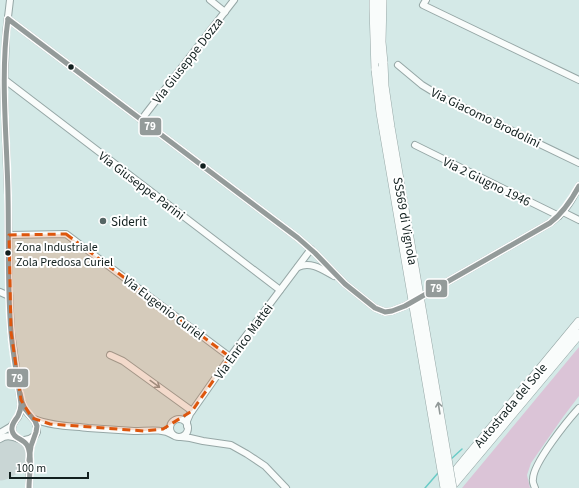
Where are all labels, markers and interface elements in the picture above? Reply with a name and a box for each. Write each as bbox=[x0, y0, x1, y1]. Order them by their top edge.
street label: Via Giuseppe Dozza bbox=[148, 14, 227, 108]
unlabelled marker bbox=[66, 62, 76, 72]
street label: Via Giacomo Brodolini bbox=[428, 83, 543, 152]
line badge: 79 bbox=[139, 117, 162, 136]
text: 79 bbox=[144, 119, 156, 134]
street label: Via Giuseppe Parini bbox=[94, 147, 188, 224]
street label: Via 2 Giugno 1946 bbox=[440, 153, 533, 211]
unlabelled marker bbox=[198, 161, 208, 171]
street label: SS569 di Vignola bbox=[388, 176, 422, 267]
place label: Siderit bbox=[111, 213, 148, 231]
marker: Siderit bbox=[98, 216, 108, 226]
place label: Zona Industriale Zola Predosa Curiel bbox=[16, 239, 113, 271]
marker: Zona Industriale Zola Predosa Curiel bbox=[3, 248, 13, 258]
street label: Via Eugenio Curiel bbox=[119, 271, 208, 344]
line badge: 79 bbox=[425, 279, 448, 298]
text: 79 bbox=[430, 281, 442, 296]
street label: Via Enrico Mattei bbox=[210, 300, 277, 383]
street label: Autostrada del Sole bbox=[470, 360, 552, 452]
line badge: 79 bbox=[6, 368, 29, 388]
text: 79 bbox=[11, 371, 23, 386]
one-way arrow bbox=[149, 380, 160, 388]
one-way arrow bbox=[435, 402, 443, 415]
scale bar bbox=[10, 454, 88, 480]
text: 100 m bbox=[16, 460, 46, 477]

